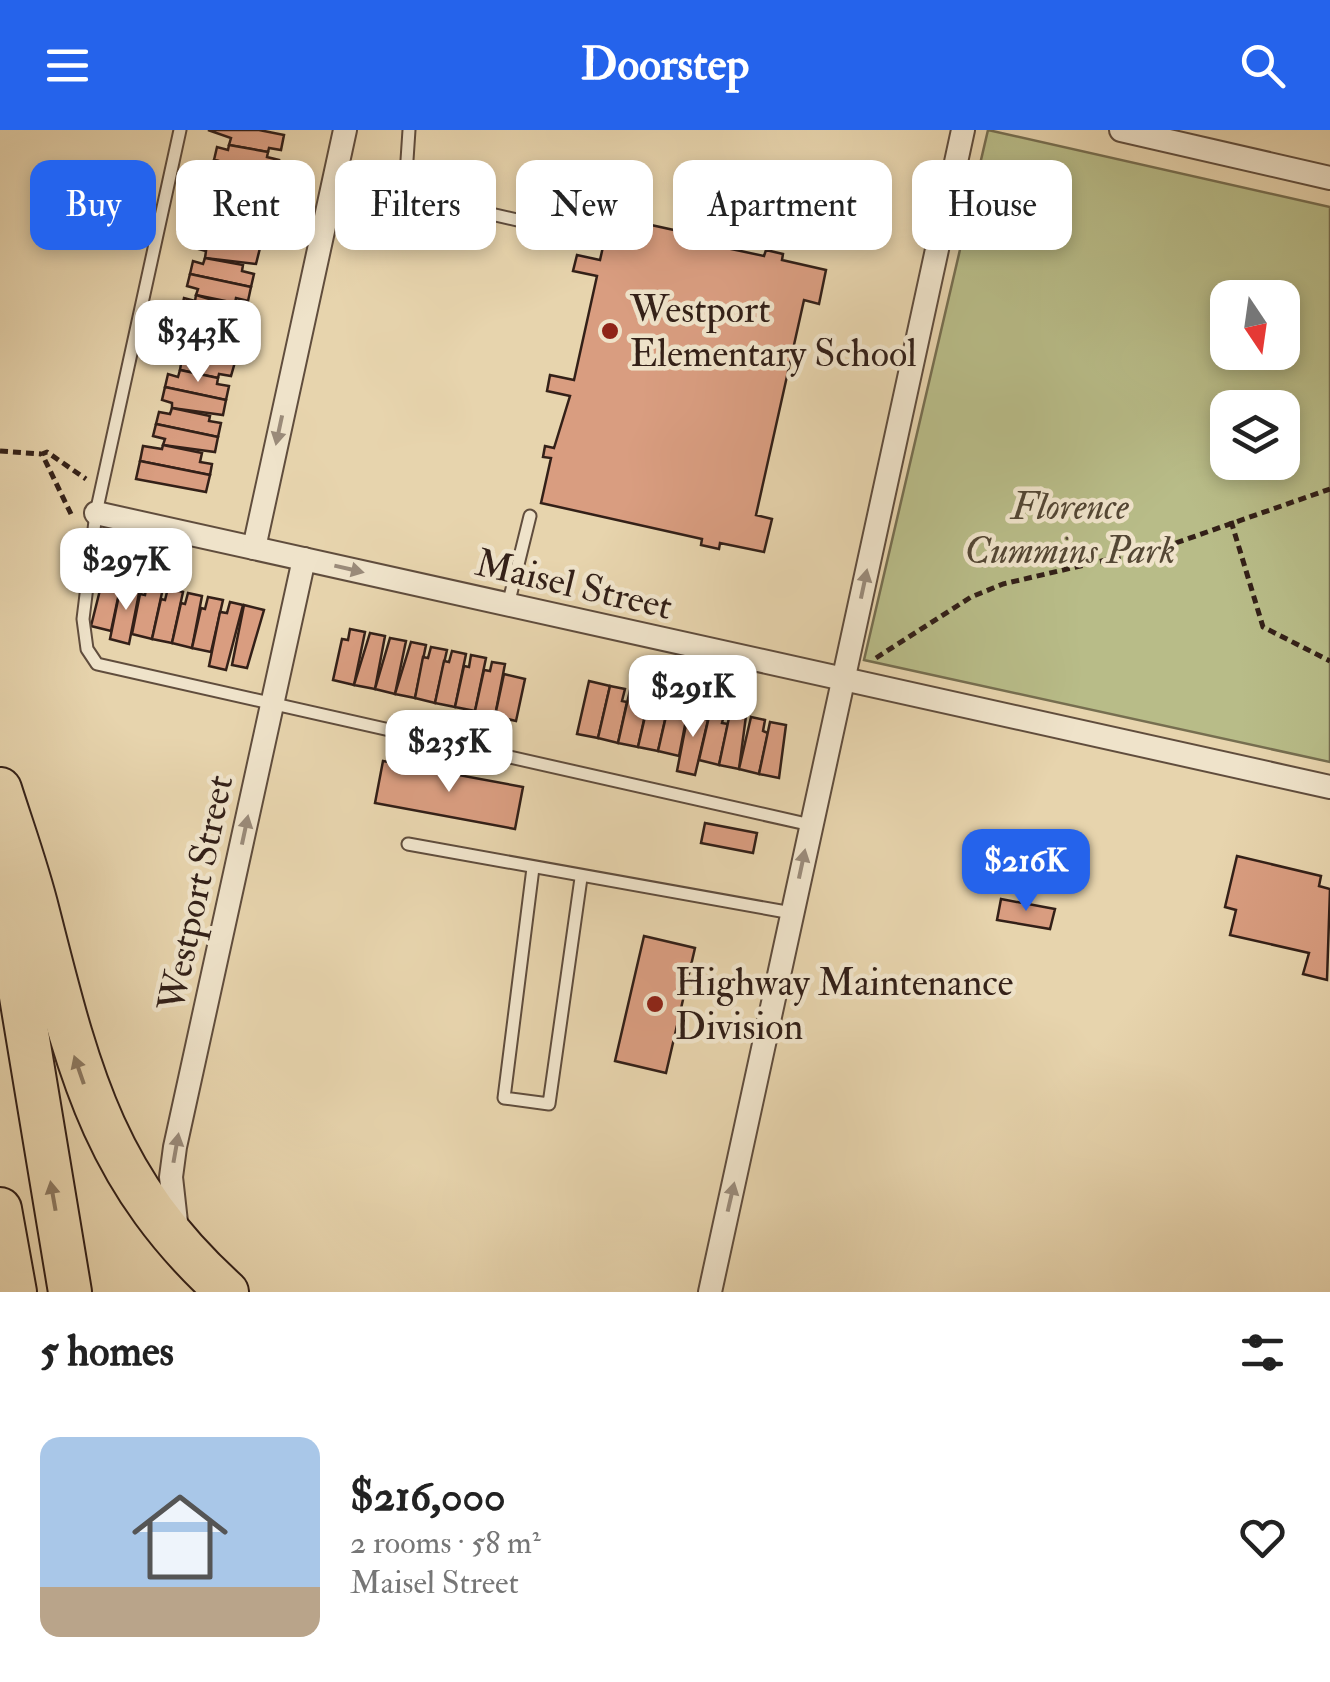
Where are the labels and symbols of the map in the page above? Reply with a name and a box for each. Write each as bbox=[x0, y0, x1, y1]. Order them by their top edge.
north arrow bbox=[1210, 280, 1300, 370]
place label: Westport Elementary School bbox=[629, 286, 917, 378]
pin: $343K bbox=[128, 300, 268, 385]
marker: Westport Elementary School bbox=[599, 320, 621, 342]
one-way arrow bbox=[271, 415, 287, 446]
park label: Florence Cummins Park bbox=[965, 483, 1175, 575]
pin: $297K bbox=[56, 528, 196, 613]
street label: Maisel Street bbox=[471, 539, 677, 631]
one-way arrow bbox=[334, 562, 365, 578]
one-way arrow bbox=[856, 568, 872, 599]
pin: $291K bbox=[623, 655, 763, 740]
pin: $235K bbox=[379, 710, 519, 795]
street label: Westport Street bbox=[147, 771, 244, 1017]
one-way arrow bbox=[237, 814, 253, 845]
pin: $216K bbox=[956, 829, 1096, 914]
one-way arrow bbox=[795, 848, 811, 879]
place label: Highway Maintenance Division bbox=[675, 959, 1014, 1051]
marker: Highway Maintenance Division bbox=[644, 993, 666, 1015]
one-way arrow bbox=[71, 1054, 86, 1084]
one-way arrow bbox=[169, 1131, 184, 1163]
one-way arrow bbox=[45, 1180, 60, 1211]
one-way arrow bbox=[724, 1181, 739, 1212]

